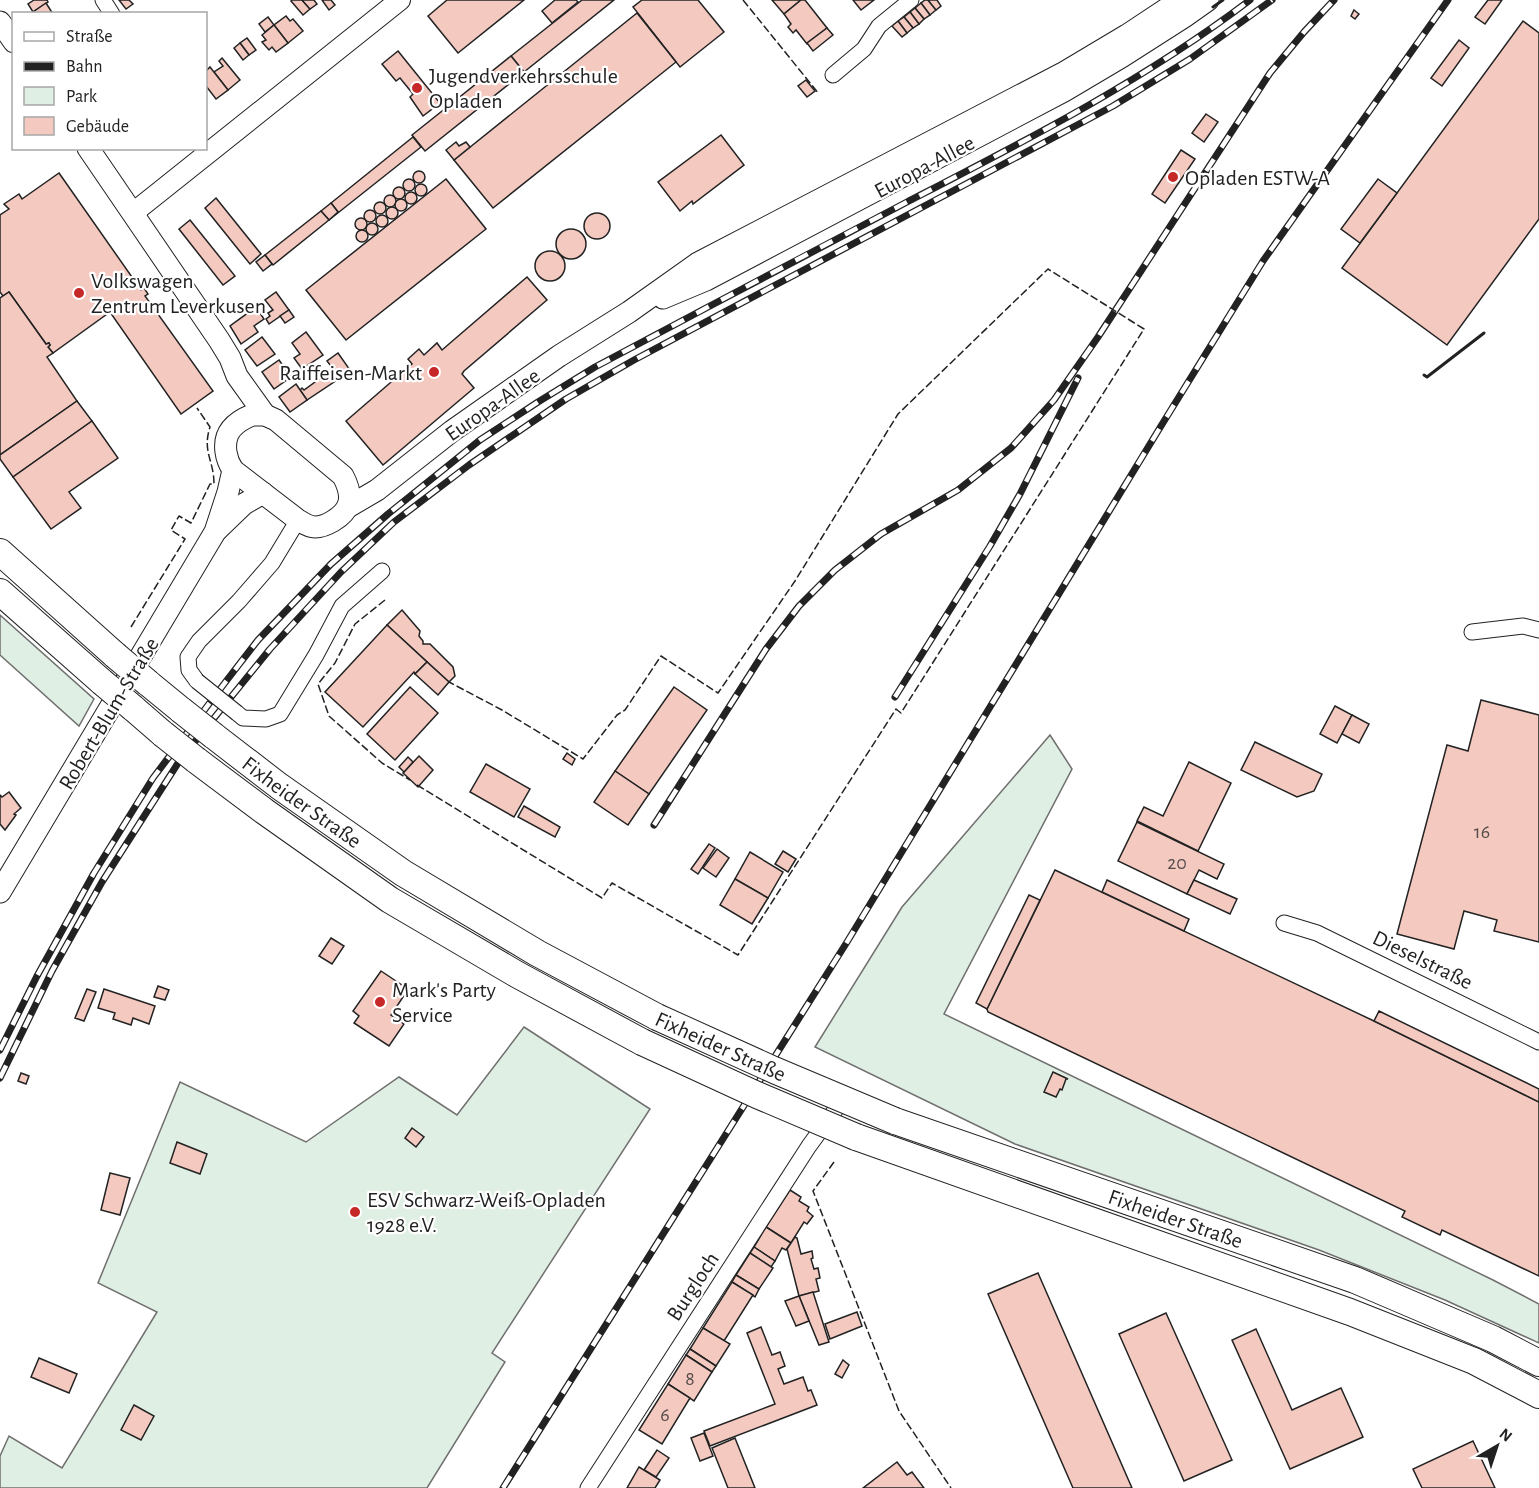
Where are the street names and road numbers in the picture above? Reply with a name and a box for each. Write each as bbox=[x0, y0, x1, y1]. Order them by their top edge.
street label: Europa-Allee bbox=[871, 131, 978, 202]
street label: Europa-Allee bbox=[441, 364, 544, 445]
street label: Robert-Blum-Straße bbox=[55, 634, 163, 793]
street label: Fixheider Straße bbox=[238, 752, 365, 852]
street label: Dieselstraße bbox=[1369, 926, 1476, 993]
street label: Fixheider Straße bbox=[652, 1008, 789, 1086]
street label: Fixheider Straße bbox=[1105, 1186, 1245, 1252]
street label: Burgloch bbox=[663, 1248, 723, 1325]

